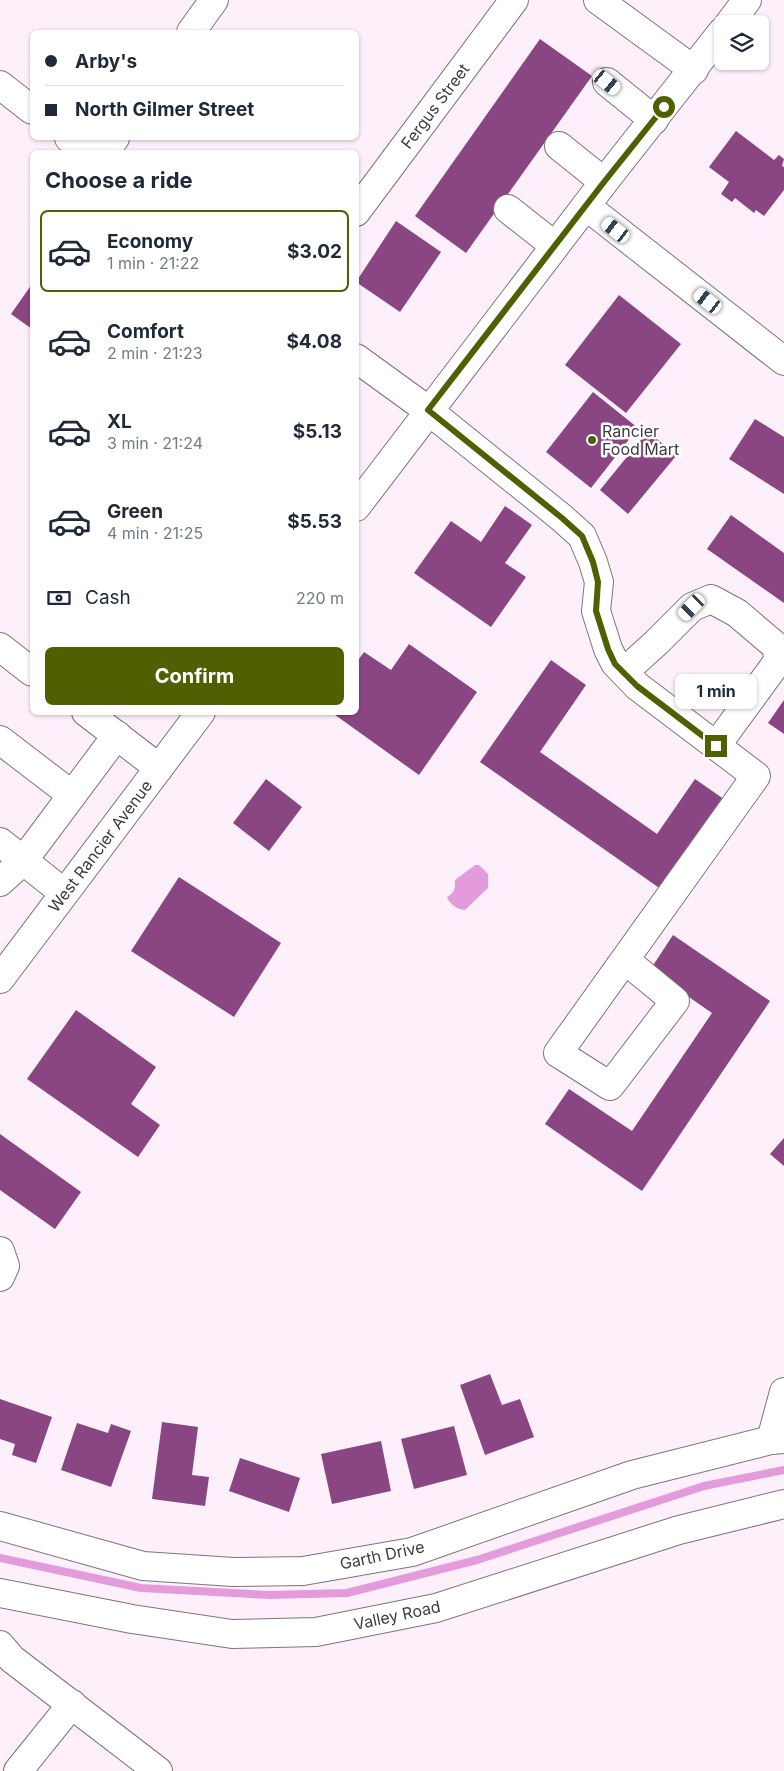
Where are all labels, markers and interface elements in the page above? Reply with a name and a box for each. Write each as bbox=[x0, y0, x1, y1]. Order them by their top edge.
map controls bbox=[714, 15, 769, 70]
button: layers bbox=[714, 15, 769, 70]
text: Arby's bbox=[75, 50, 137, 73]
street label: Fergus Street bbox=[397, 60, 473, 152]
car bbox=[590, 67, 623, 97]
route start bbox=[653, 96, 675, 118]
text: North Gilmer Street bbox=[75, 98, 254, 121]
text: Choose a ride bbox=[45, 167, 193, 193]
car bbox=[599, 215, 632, 245]
icon: car bbox=[47, 229, 92, 274]
text: Economy bbox=[107, 230, 193, 253]
text: $3.02 bbox=[287, 240, 342, 263]
text: 1 min · 21:22 bbox=[107, 253, 199, 273]
car bbox=[691, 286, 724, 316]
icon: car bbox=[47, 319, 92, 364]
text: Comfort bbox=[107, 320, 184, 343]
text: $4.08 bbox=[286, 330, 342, 353]
text: 2 min · 21:23 bbox=[107, 343, 203, 363]
icon: car bbox=[47, 409, 92, 454]
text: XL bbox=[107, 410, 132, 433]
text: $5.13 bbox=[293, 420, 342, 443]
place label: Rancier Food Mart bbox=[602, 421, 679, 459]
text: 3 min · 21:24 bbox=[107, 433, 203, 453]
marker: Rancier Food Mart bbox=[586, 434, 598, 446]
icon: car bbox=[47, 499, 92, 544]
text: Green bbox=[107, 500, 163, 523]
text: $5.53 bbox=[287, 510, 342, 533]
text: 4 min · 21:25 bbox=[107, 523, 203, 543]
icon: cash bbox=[45, 584, 73, 612]
text: Cash bbox=[85, 586, 131, 609]
text: 220 m bbox=[296, 588, 344, 608]
car bbox=[676, 591, 707, 623]
button: Confirm bbox=[45, 647, 344, 705]
callout: 1 min bbox=[675, 674, 757, 708]
text: 1 min bbox=[696, 681, 736, 701]
route end bbox=[705, 735, 727, 757]
street label: West Rancier Avenue bbox=[44, 776, 156, 916]
street label: Garth Drive bbox=[338, 1536, 426, 1574]
street label: Valley Road bbox=[352, 1596, 442, 1634]

